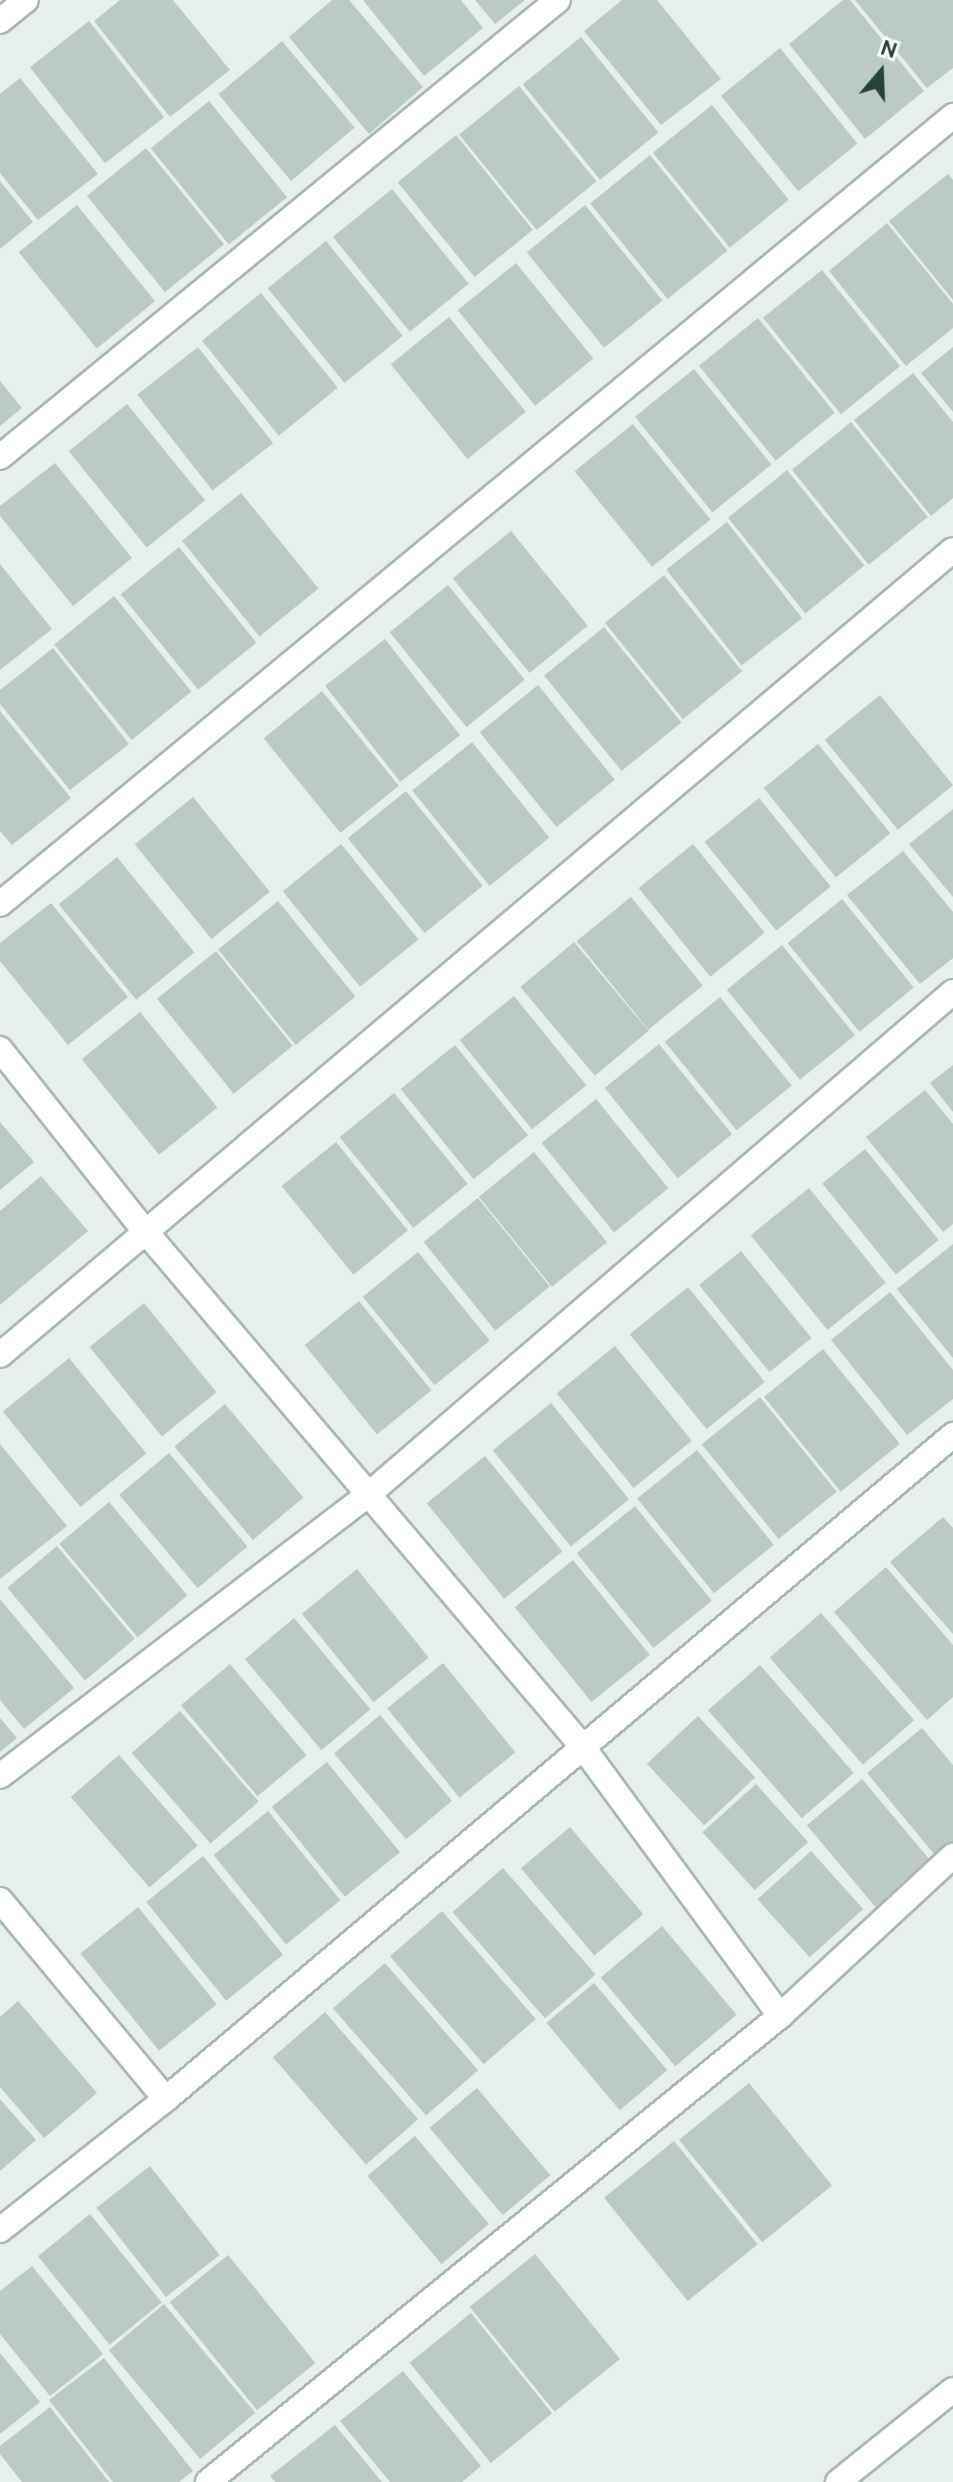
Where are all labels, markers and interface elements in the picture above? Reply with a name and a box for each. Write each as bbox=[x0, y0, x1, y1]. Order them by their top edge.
north arrow bbox=[841, 32, 921, 112]
text: N bbox=[877, 34, 901, 64]

